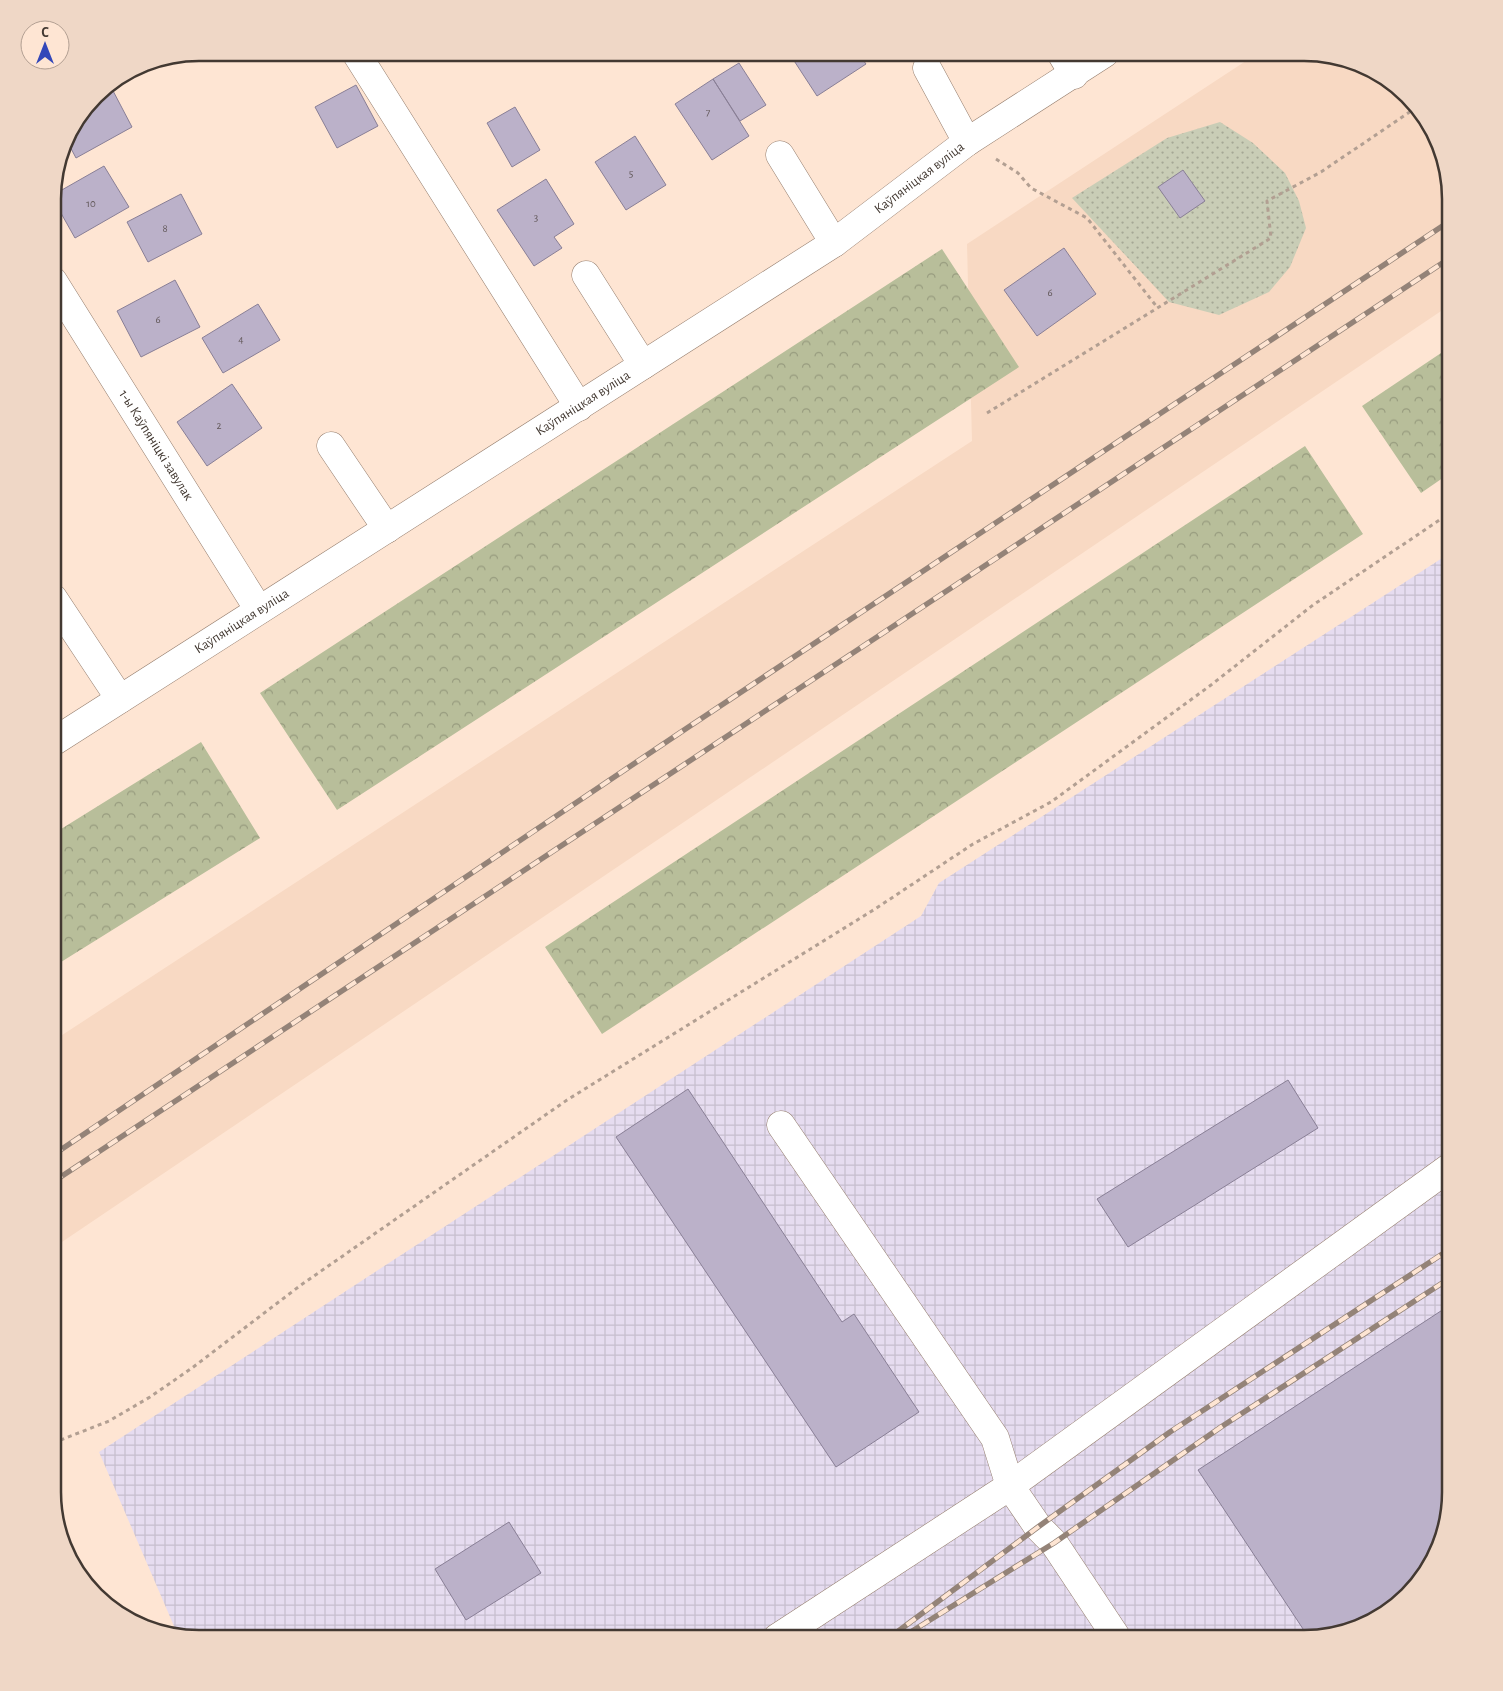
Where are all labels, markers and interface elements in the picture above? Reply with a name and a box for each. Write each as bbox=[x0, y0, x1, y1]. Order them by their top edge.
north arrow bbox=[20, 20, 70, 70]
text: С bbox=[41, 26, 49, 40]
house number: 7 bbox=[706, 107, 711, 118]
street label: Каўпяніцкая вуліца bbox=[872, 139, 967, 217]
house number: 5 bbox=[629, 168, 634, 179]
house number: 10 bbox=[86, 198, 96, 209]
house number: 3 bbox=[534, 212, 539, 223]
house number: 8 bbox=[162, 223, 168, 234]
house number: 6 bbox=[1047, 287, 1053, 298]
house number: 6 bbox=[155, 314, 161, 325]
house number: 4 bbox=[238, 334, 244, 345]
street label: Каўпяніцкая вуліца bbox=[533, 368, 633, 439]
street label: 1-ы Каўпяніцкі завулак bbox=[116, 388, 196, 504]
house number: 2 bbox=[216, 420, 222, 431]
street label: Каўпяніцкая вуліца bbox=[192, 586, 292, 657]

